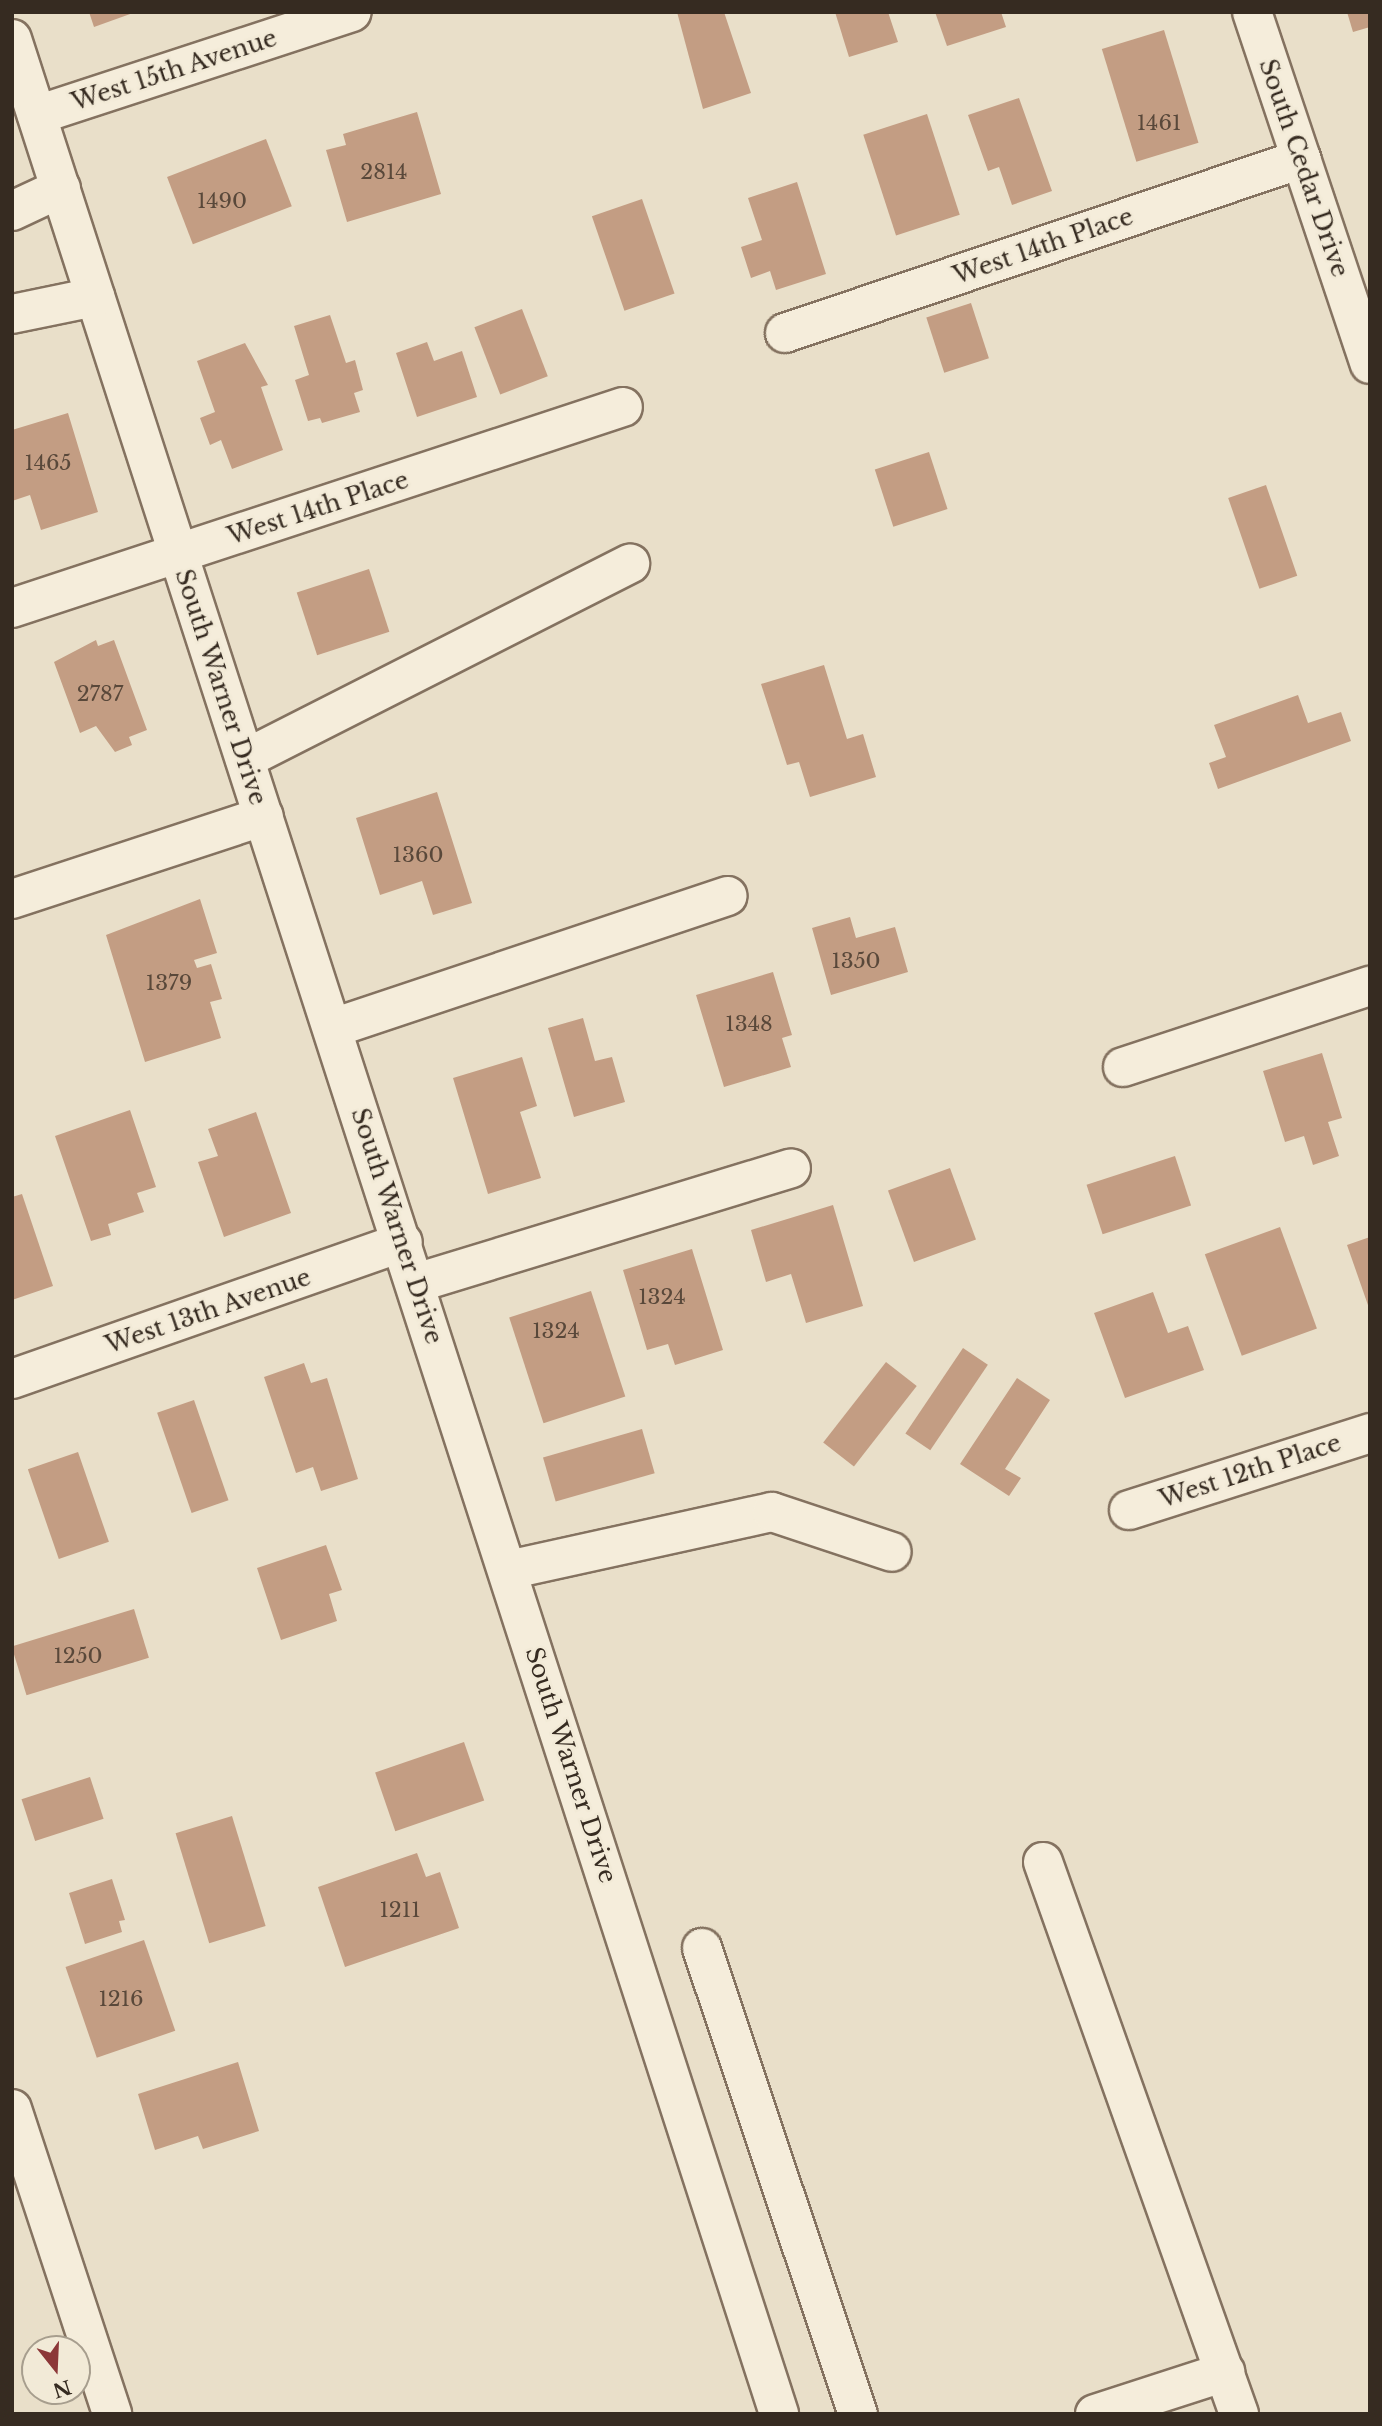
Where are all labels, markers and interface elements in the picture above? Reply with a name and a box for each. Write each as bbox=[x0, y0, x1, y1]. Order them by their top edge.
street label: West 15th Avenue bbox=[67, 23, 281, 117]
street label: South Cedar Drive bbox=[1253, 55, 1355, 281]
house number: 1461 bbox=[1137, 110, 1181, 136]
house number: 2814 bbox=[360, 159, 408, 185]
house number: 1490 bbox=[197, 188, 247, 214]
street label: West 14th Place bbox=[949, 202, 1137, 290]
house number: 1465 bbox=[24, 450, 72, 476]
street label: West 14th Place bbox=[224, 465, 412, 551]
street label: South Warner Drive bbox=[169, 565, 273, 809]
house number: 2787 bbox=[77, 681, 123, 707]
house number: 1360 bbox=[393, 842, 443, 868]
house number: 1350 bbox=[831, 948, 881, 974]
house number: 1379 bbox=[146, 970, 192, 996]
house number: 1348 bbox=[725, 1011, 773, 1037]
street label: South Warner Drive bbox=[345, 1104, 449, 1348]
street label: West 13th Avenue bbox=[101, 1262, 315, 1360]
house number: 1324 bbox=[638, 1284, 686, 1310]
house number: 1324 bbox=[532, 1318, 580, 1344]
street label: West 12th Place bbox=[1156, 1428, 1344, 1514]
house number: 1250 bbox=[53, 1643, 103, 1669]
street label: South Warner Drive bbox=[519, 1643, 623, 1887]
house number: 1211 bbox=[379, 1897, 421, 1923]
house number: 1216 bbox=[98, 1986, 144, 2012]
north arrow bbox=[21, 2335, 91, 2405]
text: N bbox=[50, 2375, 74, 2402]

